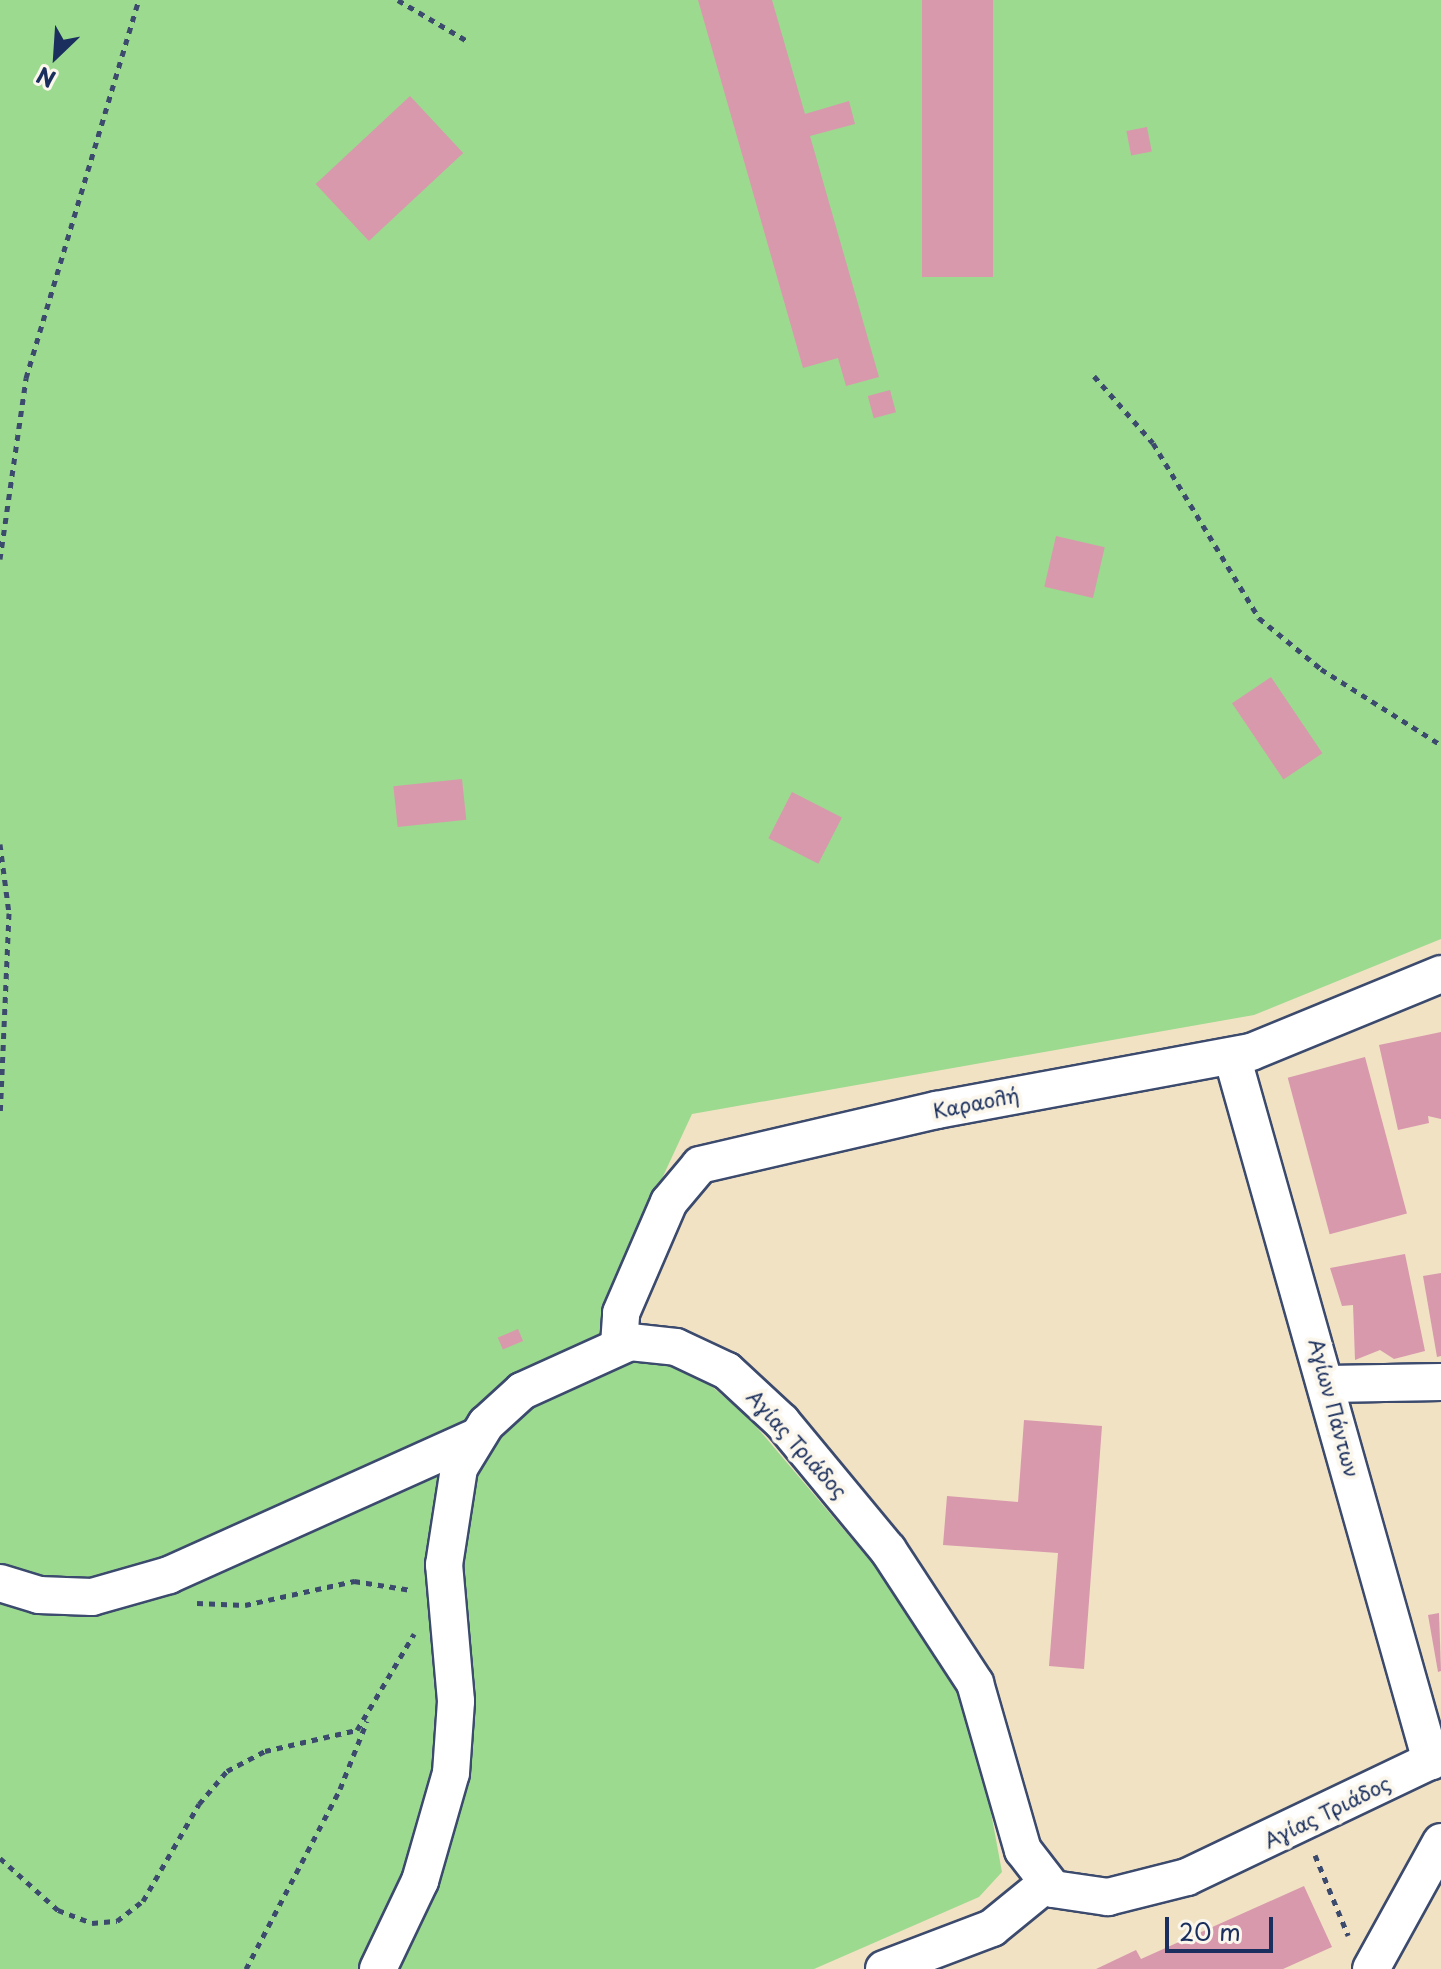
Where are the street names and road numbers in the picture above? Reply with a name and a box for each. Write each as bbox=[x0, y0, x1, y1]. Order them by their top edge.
street label: Καραολή bbox=[931, 1083, 1021, 1123]
street label: Αγίων Πάντων bbox=[1304, 1335, 1364, 1481]
street label: Αγίας Τριάδος bbox=[742, 1384, 852, 1504]
street label: Αγίας Τριάδος bbox=[1259, 1771, 1395, 1853]

